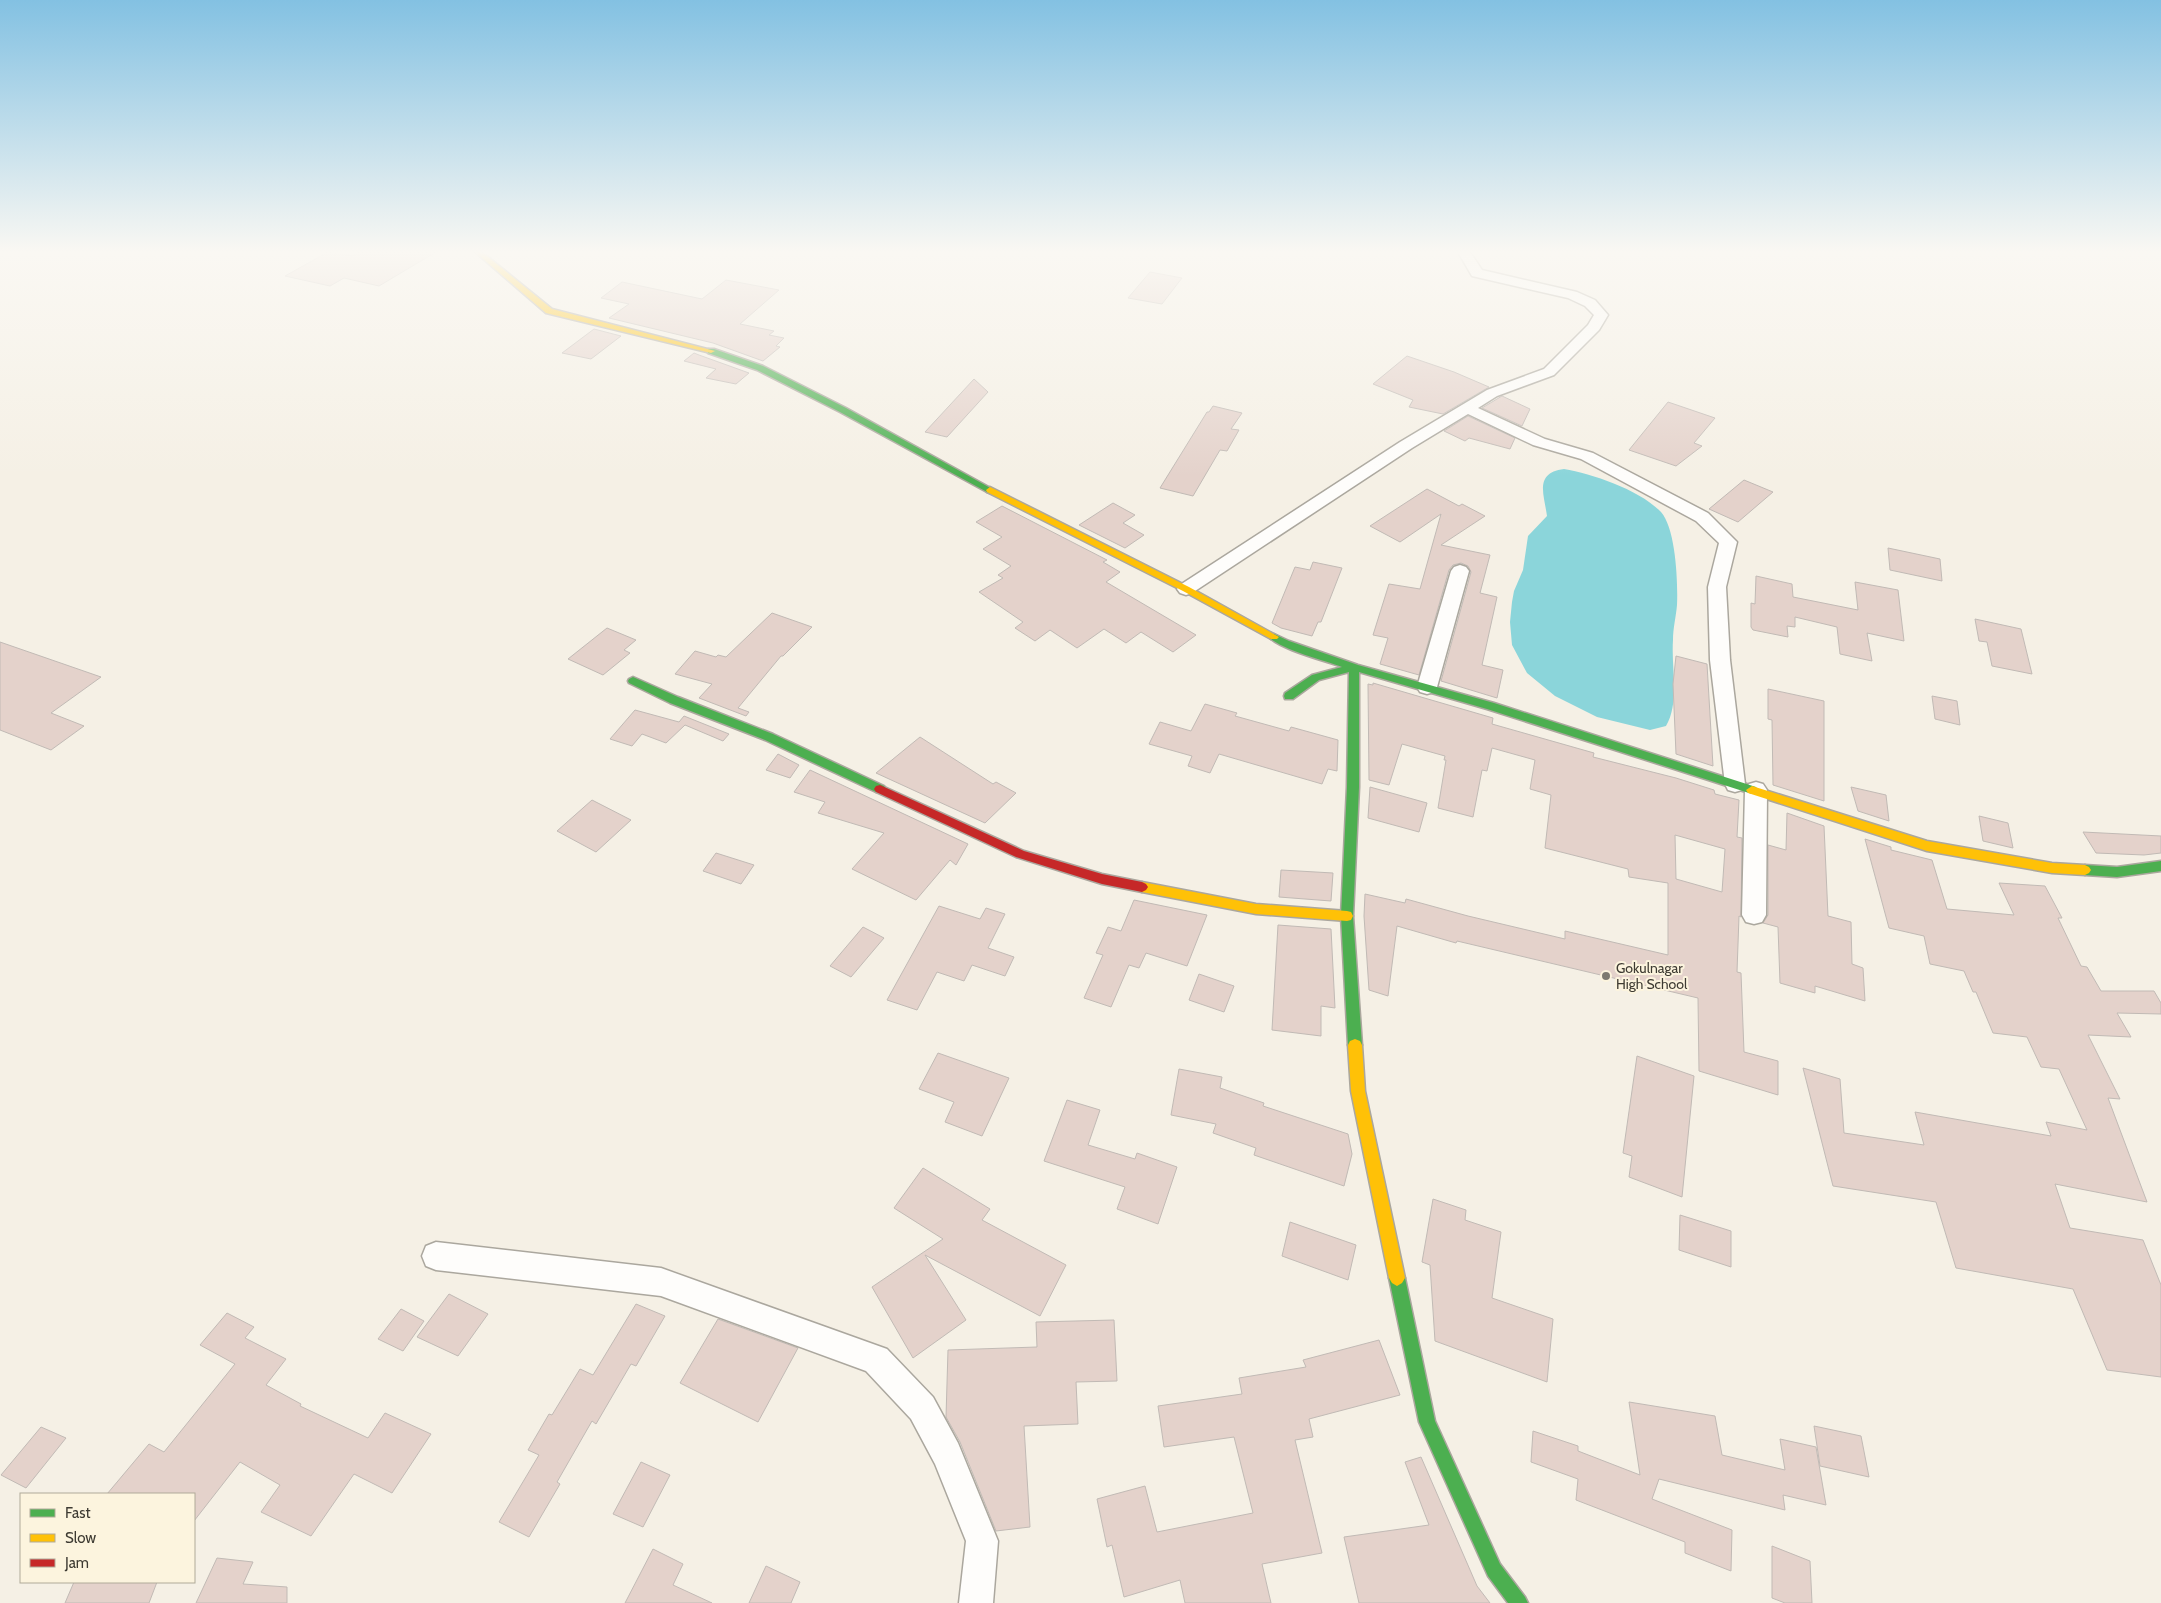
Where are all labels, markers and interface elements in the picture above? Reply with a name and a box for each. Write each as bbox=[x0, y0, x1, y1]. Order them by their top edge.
place label: Gokulnagar High School bbox=[1616, 959, 1688, 993]
marker: Gokulnagar High School bbox=[1600, 970, 1612, 982]
legend bbox=[20, 1493, 195, 1583]
text: Fast bbox=[65, 1504, 90, 1522]
text: Slow bbox=[65, 1529, 96, 1547]
text: Jam bbox=[64, 1554, 89, 1572]

